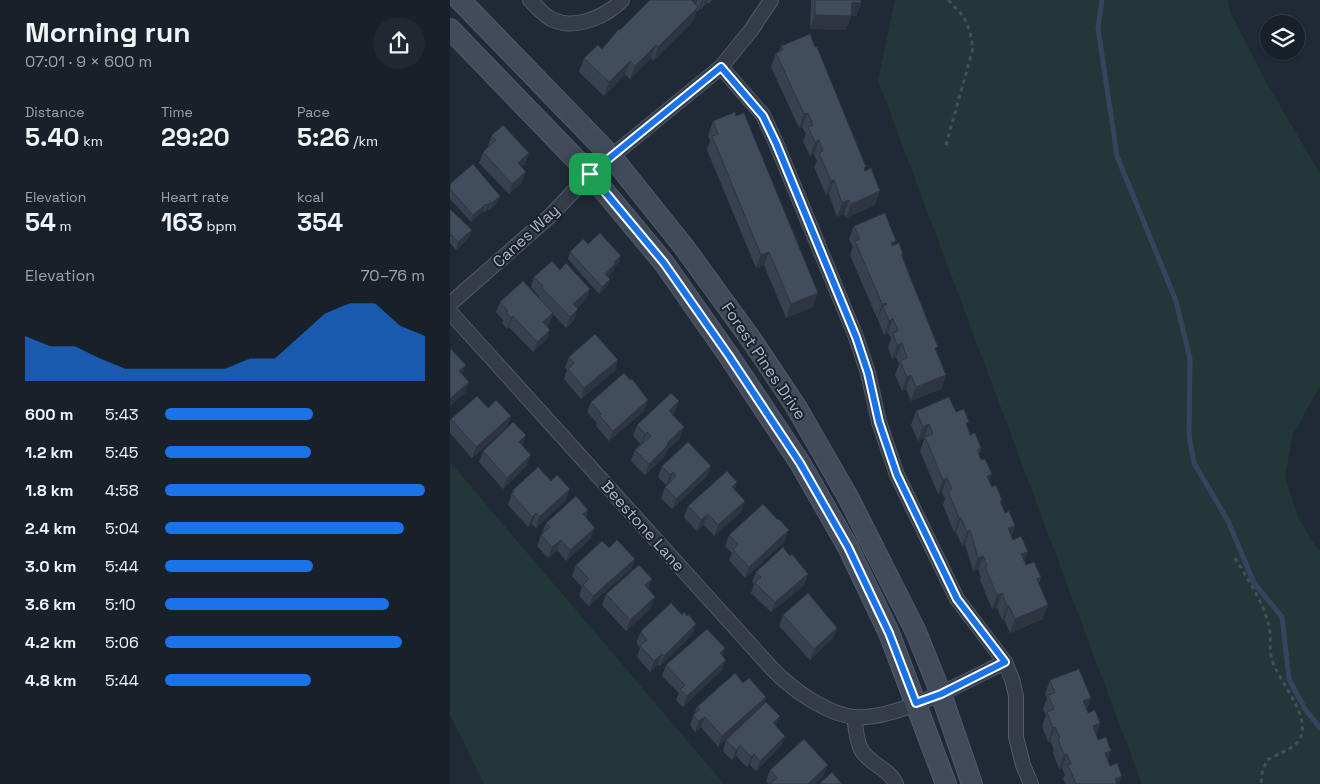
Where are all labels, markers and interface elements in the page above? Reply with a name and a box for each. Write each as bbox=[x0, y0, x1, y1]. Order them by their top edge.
text: Morning run bbox=[25, 14, 190, 50]
map controls bbox=[1260, 15, 1305, 60]
button: layers bbox=[1260, 15, 1305, 60]
button: share bbox=[373, 17, 425, 69]
text: 07:01 · 9 × 600 m bbox=[25, 51, 152, 72]
text: Distance bbox=[25, 103, 85, 121]
text: Time bbox=[161, 103, 193, 121]
text: Pace bbox=[297, 103, 330, 121]
text: 5.40 bbox=[25, 121, 80, 153]
text: 29:20 bbox=[161, 121, 230, 153]
text: 5:26 bbox=[297, 121, 350, 153]
text: km bbox=[80, 132, 103, 150]
text: /km bbox=[350, 132, 378, 150]
pin bbox=[569, 153, 611, 195]
icon: arrive bbox=[576, 160, 604, 188]
text: Elevation bbox=[25, 188, 86, 206]
text: Heart rate bbox=[161, 188, 229, 206]
text: kcal bbox=[297, 188, 324, 206]
street label: Canes Way bbox=[488, 200, 564, 272]
text: 54 bbox=[25, 206, 56, 238]
text: 163 bbox=[161, 206, 203, 238]
text: 354 bbox=[297, 206, 343, 238]
text: m bbox=[56, 217, 72, 235]
text: bpm bbox=[203, 217, 237, 235]
text: Elevation bbox=[25, 265, 95, 286]
text: 70–76 m bbox=[360, 265, 425, 286]
street label: Forest Pines Drive bbox=[717, 298, 811, 424]
text: 600 m bbox=[25, 404, 73, 425]
text: 5:43 bbox=[105, 404, 138, 425]
text: 1.2 km bbox=[25, 442, 73, 463]
text: 5:45 bbox=[105, 442, 138, 463]
street label: Beestone Lane bbox=[597, 476, 689, 576]
text: 1.8 km bbox=[25, 480, 73, 501]
text: 4:58 bbox=[105, 480, 139, 501]
text: 2.4 km bbox=[25, 518, 76, 539]
text: 5:04 bbox=[105, 518, 139, 539]
text: 3.0 km bbox=[25, 556, 76, 577]
text: 5:44 bbox=[105, 556, 139, 577]
text: 3.6 km bbox=[25, 594, 76, 615]
text: 5:10 bbox=[105, 594, 136, 615]
text: 4.2 km bbox=[25, 632, 76, 653]
text: 5:06 bbox=[105, 632, 139, 653]
text: 4.8 km bbox=[25, 670, 76, 691]
text: 5:44 bbox=[105, 670, 139, 691]

